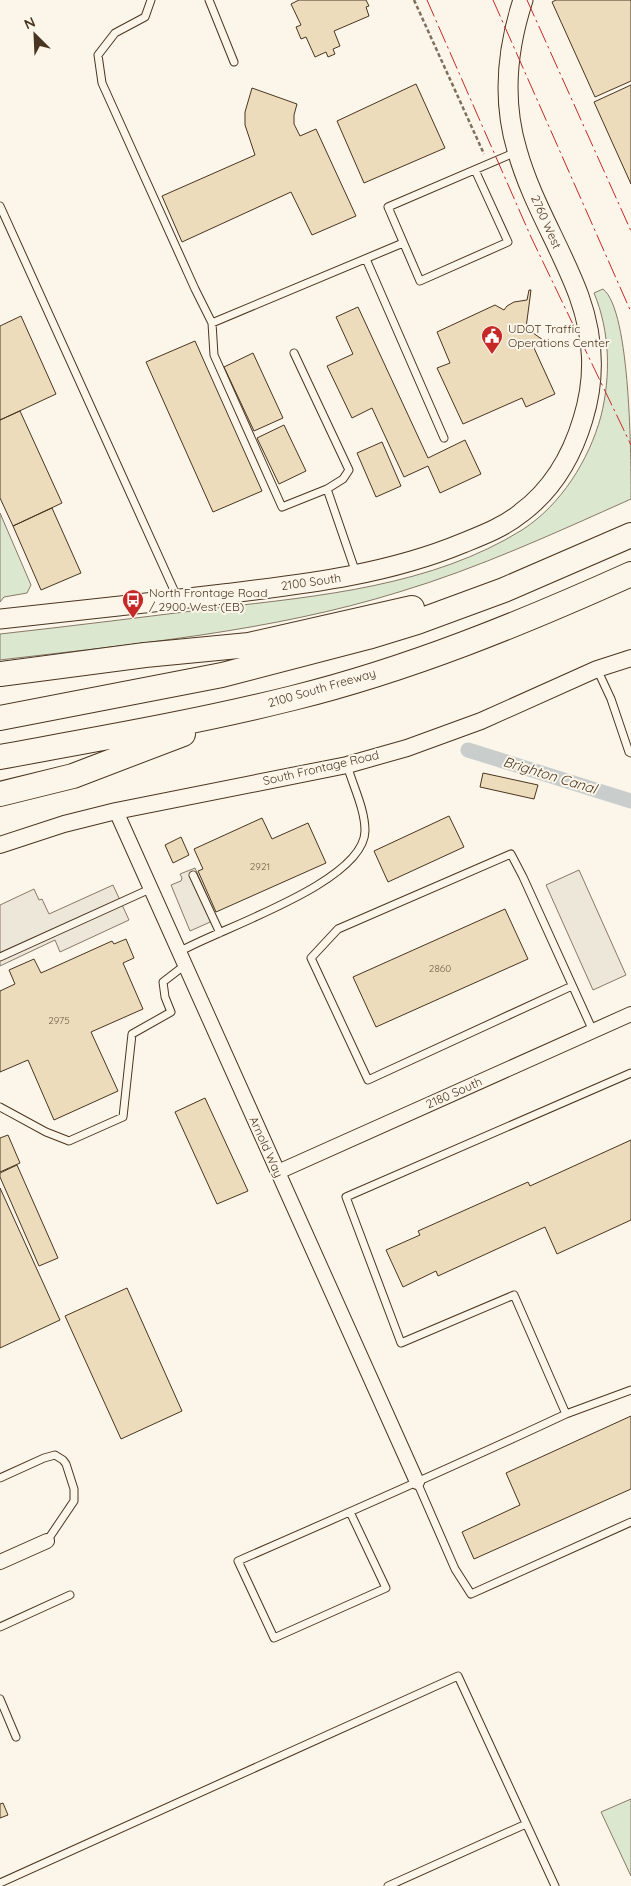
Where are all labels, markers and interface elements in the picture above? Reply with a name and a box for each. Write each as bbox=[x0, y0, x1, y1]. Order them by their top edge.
north arrow bbox=[10, 10, 60, 60]
text: N bbox=[21, 13, 38, 33]
street label: 2760 West bbox=[528, 193, 565, 251]
place label: UDOT Traffic Operations Center bbox=[508, 321, 610, 350]
public building icon: UDOT Traffic Operations Center bbox=[480, 324, 504, 355]
street label: 2100 South bbox=[280, 570, 342, 593]
place label: North Frontage Road / 2900 West (EB) bbox=[149, 585, 267, 614]
bus stop icon: North Frontage Road / 2900 West (EB) bbox=[121, 588, 145, 619]
street label: 2100 South Freeway bbox=[266, 665, 377, 710]
street label: South Frontage Road bbox=[261, 747, 380, 788]
water label: Brighton Canal bbox=[501, 752, 601, 798]
house number: 2921 bbox=[250, 860, 270, 873]
house number: 2860 bbox=[429, 962, 451, 975]
house number: 2975 bbox=[48, 1014, 70, 1027]
street label: 2180 South bbox=[423, 1074, 484, 1112]
street label: Arnold Way bbox=[246, 1114, 287, 1180]

